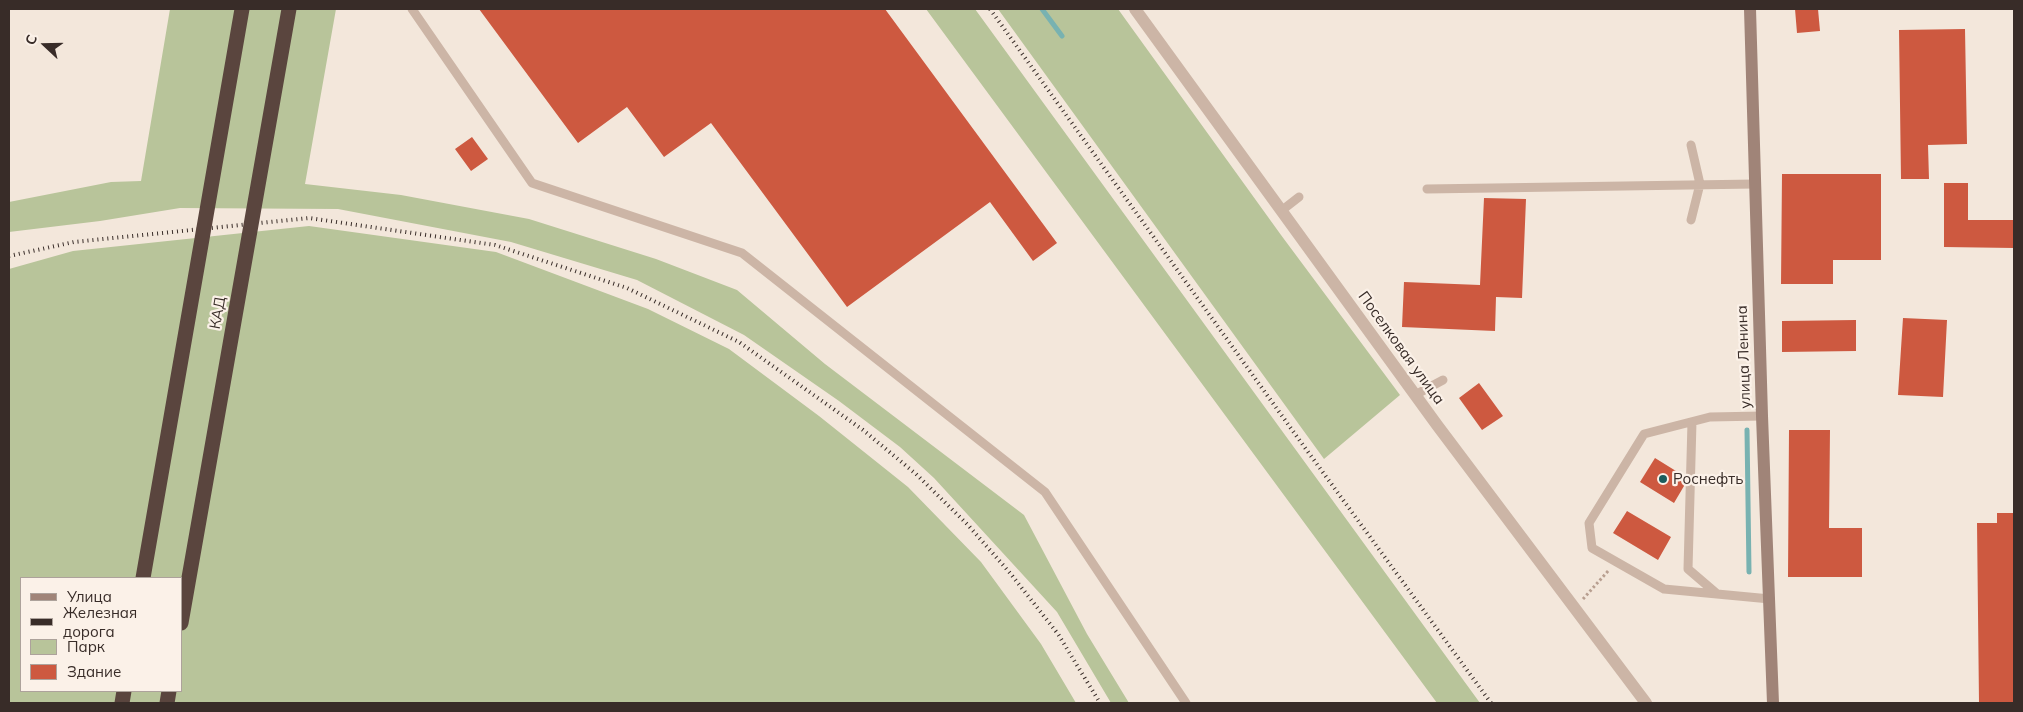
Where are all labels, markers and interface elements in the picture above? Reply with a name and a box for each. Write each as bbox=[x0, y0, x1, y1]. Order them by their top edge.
north arrow bbox=[20, 20, 70, 70]
text: С bbox=[21, 32, 41, 47]
street label: Поселковая улица bbox=[1354, 288, 1448, 408]
street label: КАД bbox=[206, 295, 230, 331]
street label: улица Ленина bbox=[1733, 305, 1755, 409]
place label: Роснефть bbox=[1673, 470, 1743, 488]
marker: Роснефть bbox=[1657, 473, 1669, 485]
legend bbox=[20, 577, 182, 692]
text: Улица bbox=[67, 587, 112, 606]
text: Железная дорога bbox=[63, 603, 137, 641]
text: Парк bbox=[67, 637, 105, 656]
text: Здание bbox=[67, 662, 121, 681]

